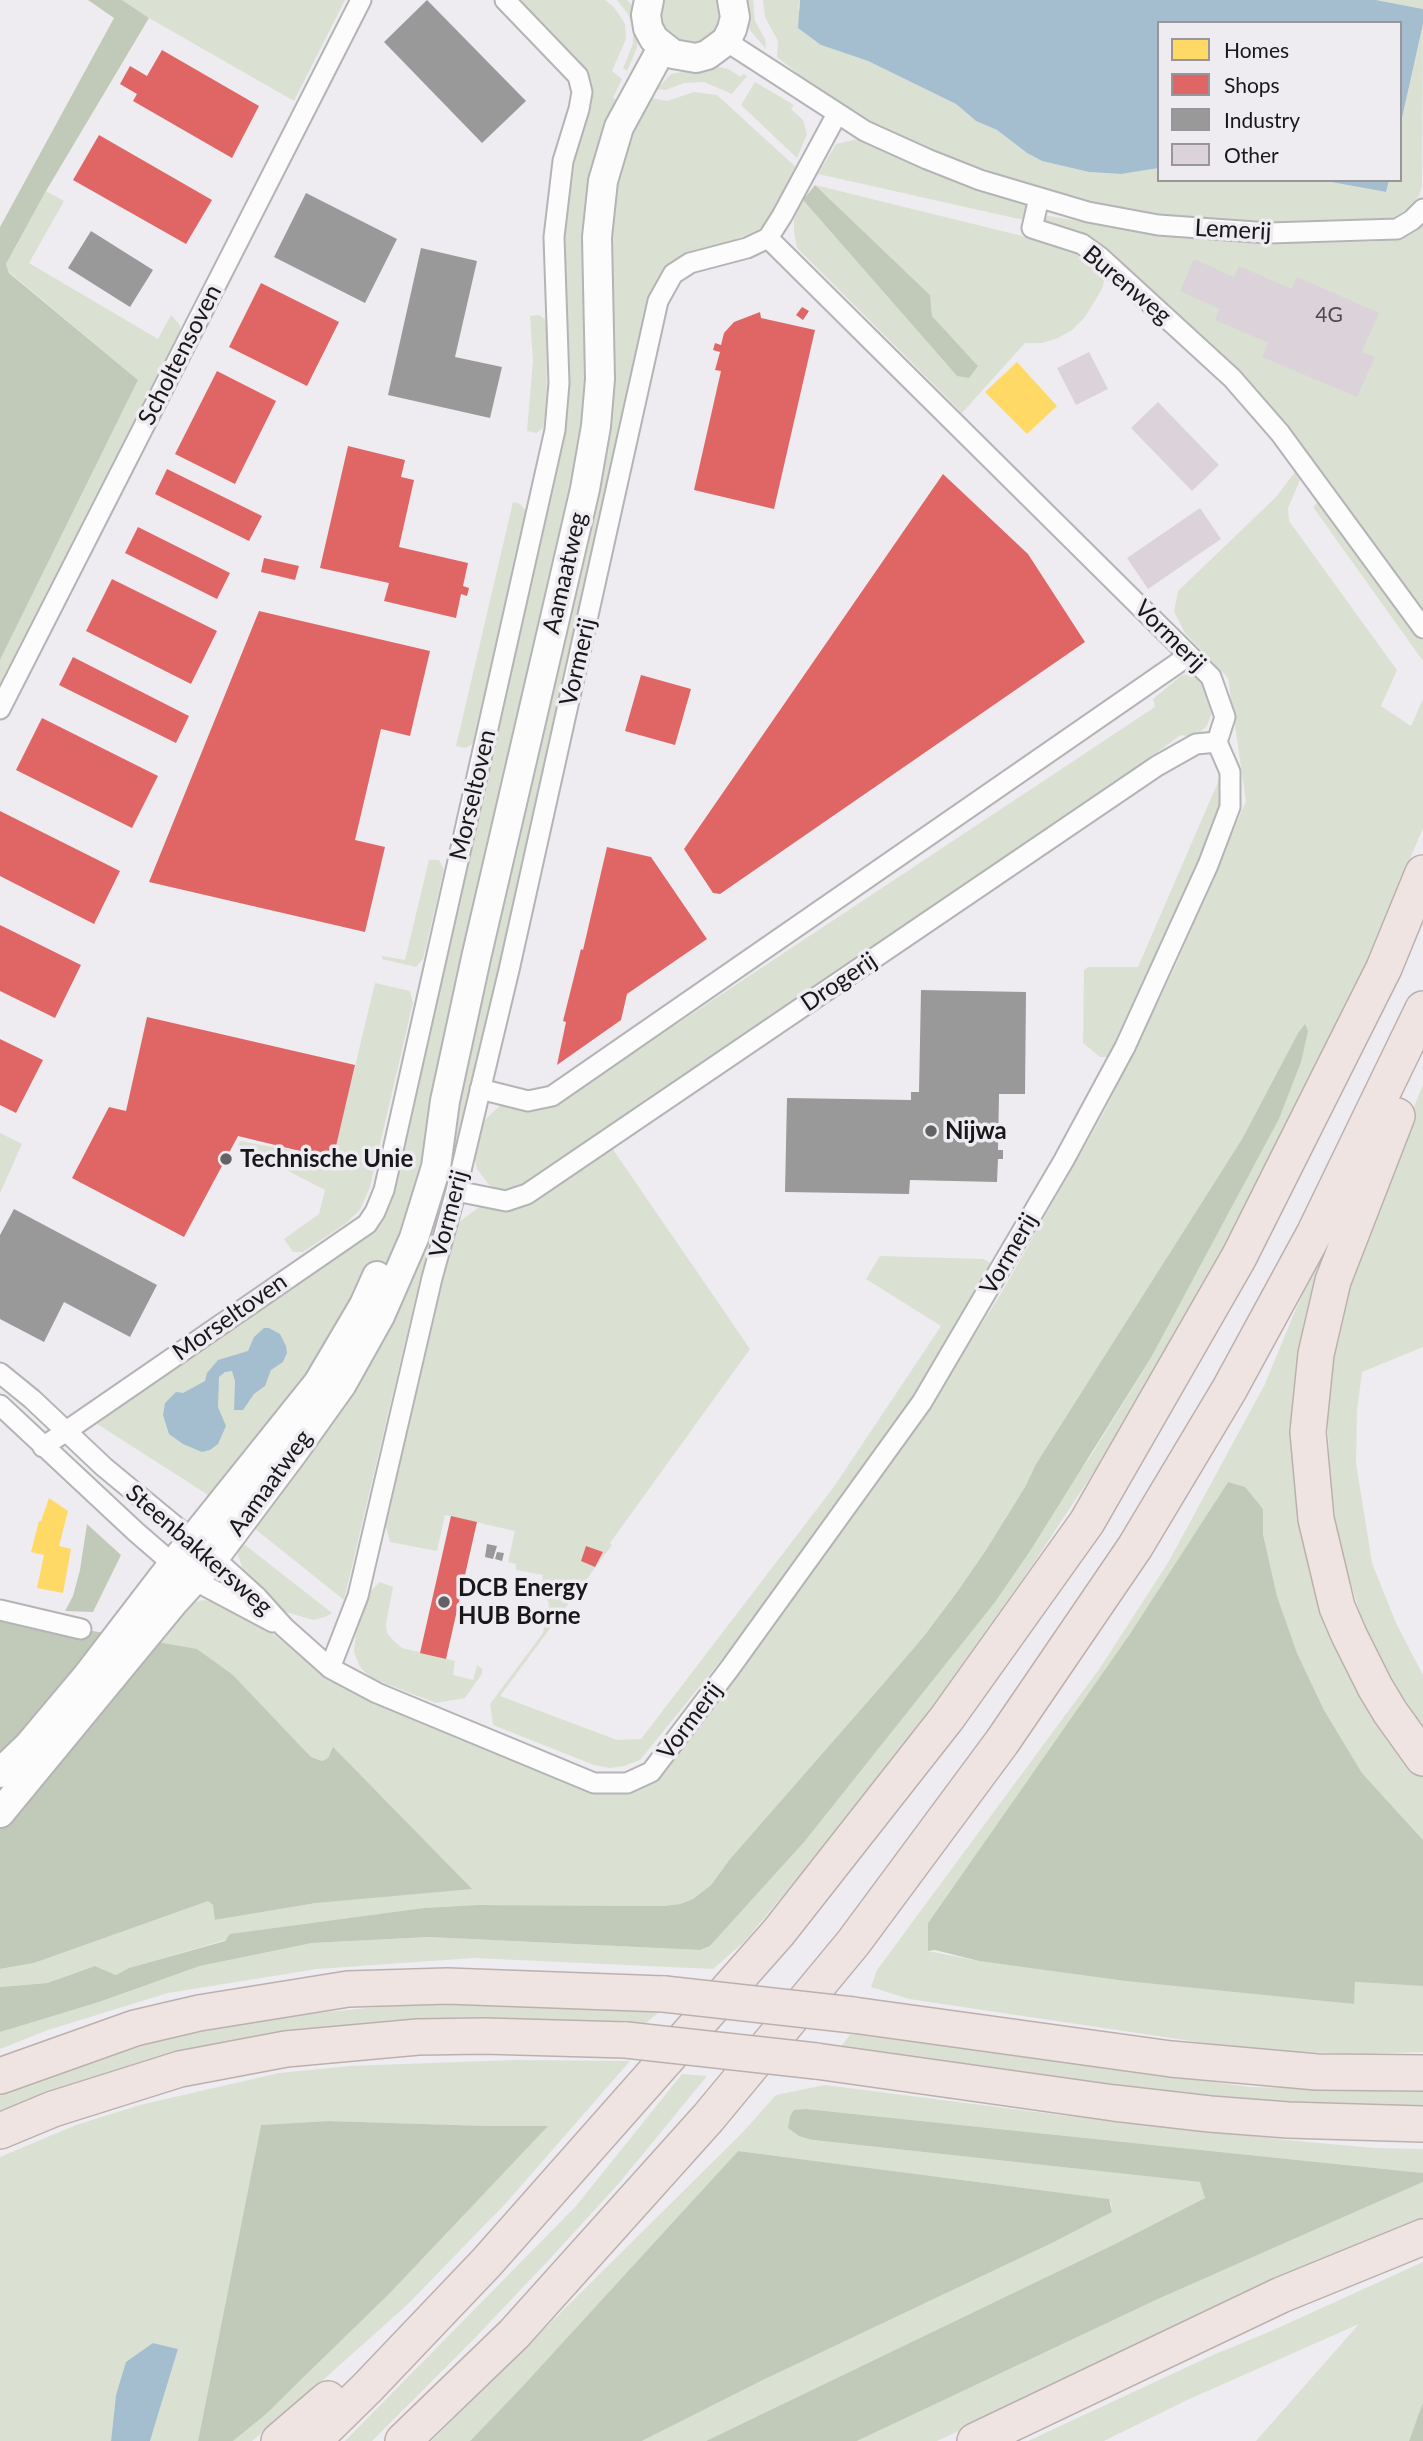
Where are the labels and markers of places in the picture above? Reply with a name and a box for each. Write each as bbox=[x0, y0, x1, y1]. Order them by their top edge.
place label: Nijwa bbox=[945, 1117, 1007, 1145]
marker: Nijwa bbox=[923, 1123, 939, 1139]
place label: Technische Unie bbox=[240, 1145, 413, 1173]
marker: Technische Unie bbox=[218, 1151, 234, 1167]
place label: DCB Energy HUB Borne bbox=[458, 1574, 588, 1630]
marker: DCB Energy HUB Borne bbox=[436, 1594, 452, 1610]

